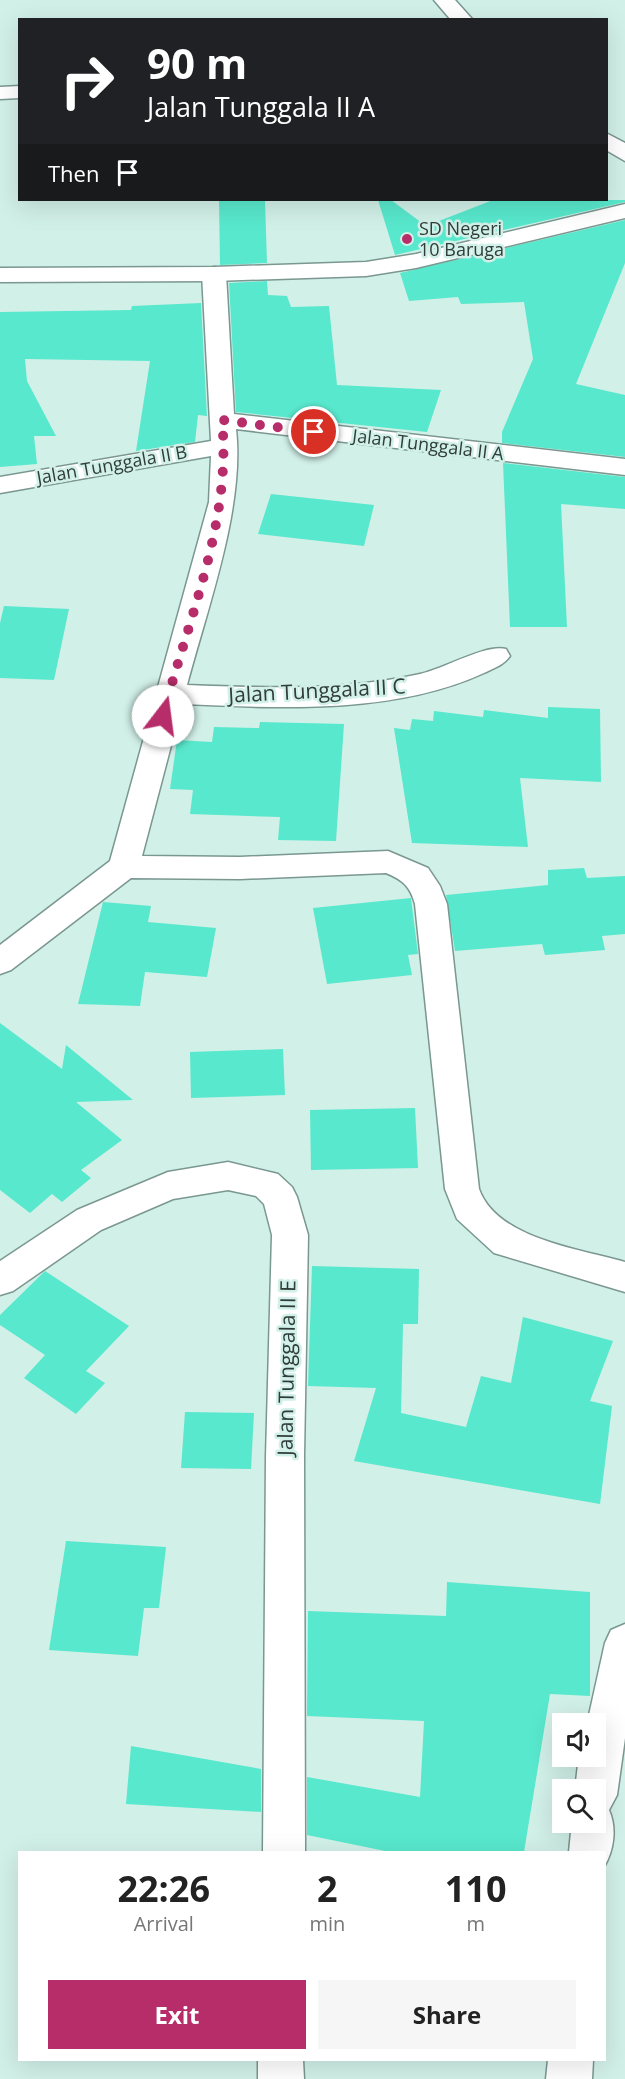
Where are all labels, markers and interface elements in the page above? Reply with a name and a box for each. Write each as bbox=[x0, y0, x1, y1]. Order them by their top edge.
text: 90 m bbox=[147, 34, 247, 91]
icon: right bbox=[48, 42, 126, 120]
text: Jalan Tunggala II A bbox=[147, 88, 375, 125]
icon: arrive bbox=[111, 156, 144, 189]
text: Then bbox=[48, 158, 99, 188]
place label: SD Negeri 10 Baruga bbox=[419, 216, 504, 261]
marker: SD Negeri 10 Baruga bbox=[400, 232, 414, 246]
pin bbox=[288, 406, 339, 457]
icon: arrive bbox=[297, 415, 330, 448]
street label: Jalan Tunggala II A bbox=[349, 423, 506, 465]
street label: Jalan Tunggala II B bbox=[33, 439, 189, 489]
street label: Jalan Tunggala II C bbox=[226, 671, 406, 709]
position arrow bbox=[131, 684, 195, 748]
street label: Jalan Tunggala II E bbox=[270, 1280, 302, 1458]
map controls bbox=[552, 1713, 606, 1833]
button: sound bbox=[552, 1713, 606, 1767]
button: search bbox=[552, 1779, 606, 1833]
text: 22:26 bbox=[117, 1864, 210, 1913]
text: 2 bbox=[317, 1864, 338, 1913]
text: 110 bbox=[445, 1864, 507, 1913]
text: Arrival bbox=[134, 1910, 194, 1937]
text: min bbox=[309, 1910, 345, 1937]
text: m bbox=[466, 1910, 485, 1937]
button: Exit bbox=[48, 1980, 306, 2049]
button: Share bbox=[318, 1980, 576, 2049]

